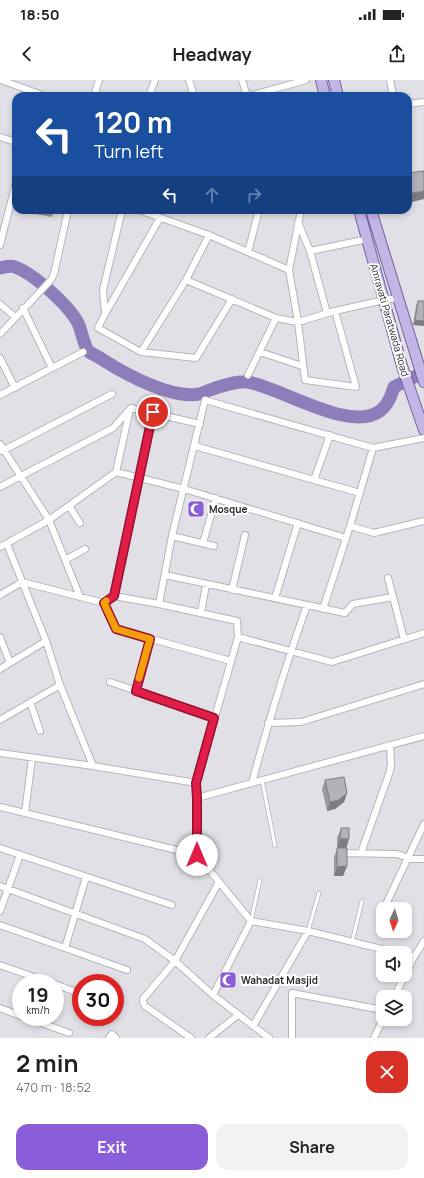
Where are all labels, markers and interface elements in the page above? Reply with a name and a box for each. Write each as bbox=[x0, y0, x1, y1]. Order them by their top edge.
text: 18:50 bbox=[20, 4, 60, 25]
text: Headway bbox=[173, 42, 251, 66]
icon: back bbox=[16, 43, 38, 65]
icon: share bbox=[386, 43, 408, 65]
text: 120 m bbox=[94, 103, 172, 141]
icon: left bbox=[28, 108, 80, 160]
text: Turn left bbox=[94, 139, 164, 163]
icon: left bbox=[159, 184, 181, 206]
icon: ahead bbox=[201, 184, 223, 206]
icon: right bbox=[243, 184, 265, 206]
street label: Amravati Paratwada Road bbox=[367, 262, 413, 378]
pin bbox=[136, 395, 170, 429]
icon: arrive bbox=[142, 401, 164, 423]
mosque icon: Mosque bbox=[186, 499, 206, 519]
place label: Mosque bbox=[209, 502, 247, 516]
position arrow bbox=[176, 834, 218, 876]
north arrow bbox=[376, 902, 412, 938]
map controls bbox=[376, 902, 412, 1026]
button: sound bbox=[376, 946, 412, 982]
mosque icon: Wahadat Masjid bbox=[218, 970, 238, 990]
place label: Wahadat Masjid bbox=[241, 973, 318, 987]
speed limit sign: 30 bbox=[72, 974, 124, 1026]
text: 19 bbox=[27, 981, 49, 1008]
button: layers bbox=[376, 990, 412, 1026]
text: km/h bbox=[26, 1003, 50, 1017]
text: 2 min bbox=[16, 1046, 78, 1079]
button: close bbox=[366, 1051, 408, 1093]
text: 470 m · 18:52 bbox=[16, 1078, 91, 1096]
button: Exit bbox=[16, 1124, 208, 1170]
button: Share bbox=[216, 1124, 408, 1170]

